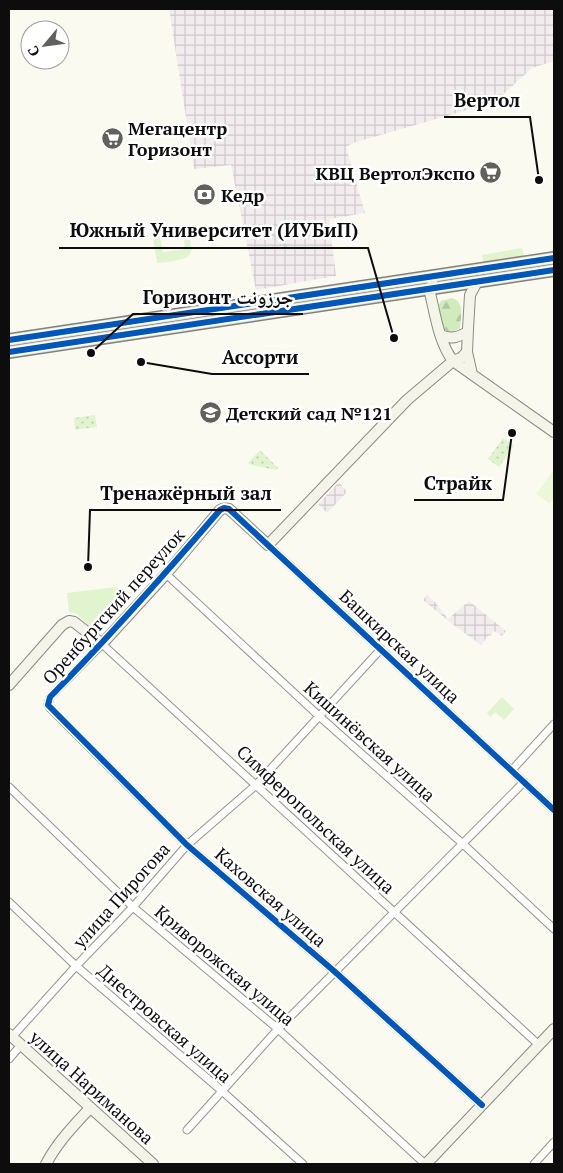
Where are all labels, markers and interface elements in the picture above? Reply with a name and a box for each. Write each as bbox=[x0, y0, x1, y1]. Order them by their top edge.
north arrow bbox=[20, 20, 70, 70]
text: С bbox=[23, 43, 44, 60]
callout: Вертол bbox=[444, 83, 530, 117]
text: Вертол bbox=[454, 87, 520, 112]
place label: Мегацентр Горизонт bbox=[128, 116, 227, 161]
supermarket icon: Мегацентр Горизонт bbox=[100, 126, 124, 150]
place label: КВЦ ВертолЭкспо bbox=[316, 161, 475, 185]
supermarket icon: КВЦ ВертолЭкспо bbox=[479, 161, 503, 185]
bank icon: Кедр bbox=[193, 183, 217, 207]
place label: Кедр bbox=[221, 183, 264, 207]
callout: Южный Университет (ИУБиП) bbox=[59, 214, 368, 248]
text: Южный Университет (ИУБиП) bbox=[70, 217, 358, 242]
callout: Горизонт جرزونت bbox=[133, 280, 303, 314]
text: Горизонт جرزونت bbox=[143, 284, 293, 309]
callout: Ассорти bbox=[212, 340, 309, 374]
text: Ассорти bbox=[222, 344, 299, 369]
school or university icon: Детский сад №121 bbox=[198, 401, 222, 425]
place label: Детский сад №121 bbox=[226, 401, 392, 425]
callout: Страйк bbox=[414, 466, 503, 500]
text: Страйк bbox=[424, 470, 493, 495]
callout: Тренажёрный зал bbox=[90, 476, 281, 510]
text: Тренажёрный зал bbox=[100, 480, 272, 505]
street label: Оренбургский переулок bbox=[37, 523, 190, 689]
street label: Башкирская улица bbox=[335, 584, 465, 708]
street label: Кишинёвская улица bbox=[299, 676, 441, 806]
street label: Симферопольская улица bbox=[232, 739, 400, 899]
street label: улица Пирогова bbox=[66, 837, 175, 954]
street label: Каховская улица bbox=[210, 842, 332, 952]
street label: Криворожская улица bbox=[150, 899, 300, 1031]
street label: Днестровская улица bbox=[93, 958, 237, 1088]
street label: улица Нариманова bbox=[24, 1024, 159, 1149]

